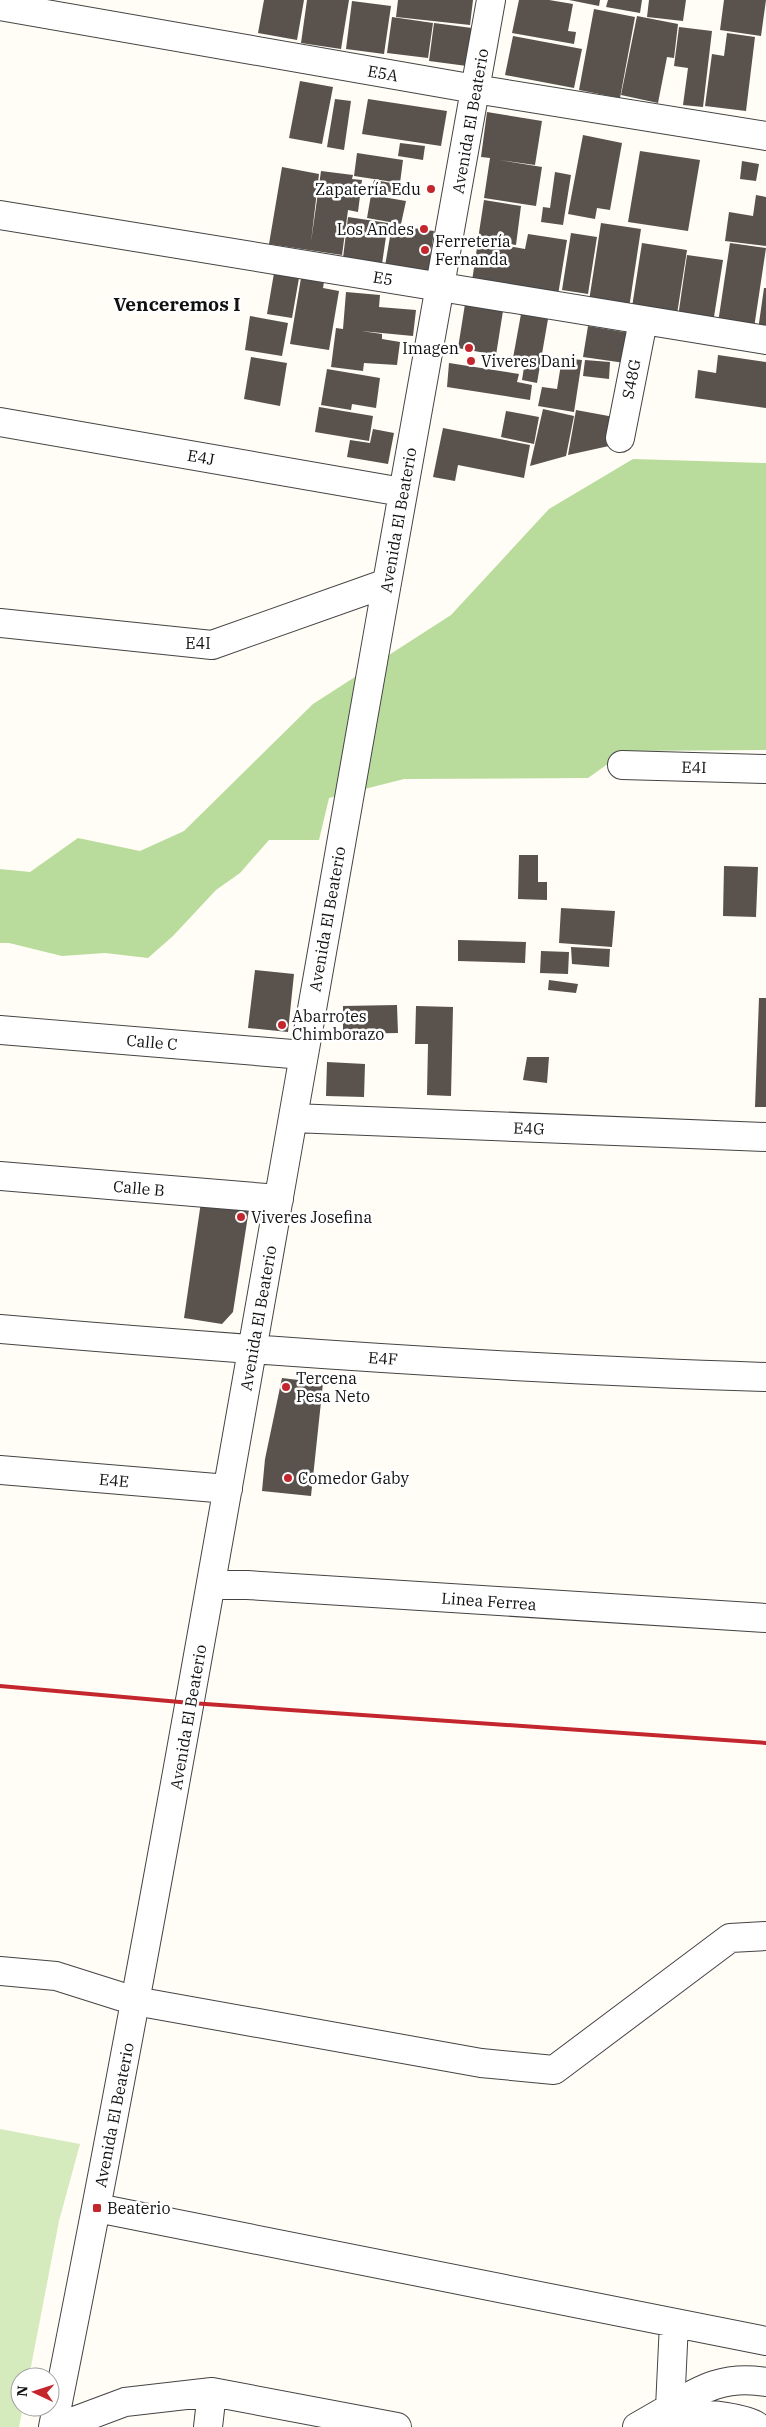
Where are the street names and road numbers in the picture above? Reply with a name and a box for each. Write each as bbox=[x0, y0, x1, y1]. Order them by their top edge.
street label: Avenida El Beaterio bbox=[447, 47, 493, 195]
street label: E5A bbox=[366, 60, 400, 86]
street label: E5 bbox=[372, 267, 394, 289]
street label: S48G bbox=[617, 357, 645, 401]
street label: E4J bbox=[186, 445, 216, 469]
street label: Avenida El Beaterio bbox=[375, 446, 421, 594]
street label: E4I bbox=[185, 633, 211, 653]
street label: E4I bbox=[681, 757, 707, 777]
street label: Avenida El Beaterio bbox=[304, 845, 350, 993]
street label: Calle C bbox=[126, 1030, 178, 1054]
street label: E4G bbox=[513, 1117, 545, 1139]
street label: Calle B bbox=[112, 1176, 166, 1200]
street label: Avenida El Beaterio bbox=[235, 1244, 281, 1392]
street label: E4F bbox=[367, 1347, 399, 1369]
street label: E4E bbox=[98, 1469, 130, 1491]
street label: Linea Ferrea bbox=[441, 1588, 538, 1614]
street label: Avenida El Beaterio bbox=[165, 1643, 211, 1791]
street label: Avenida El Beaterio bbox=[90, 2041, 138, 2189]

